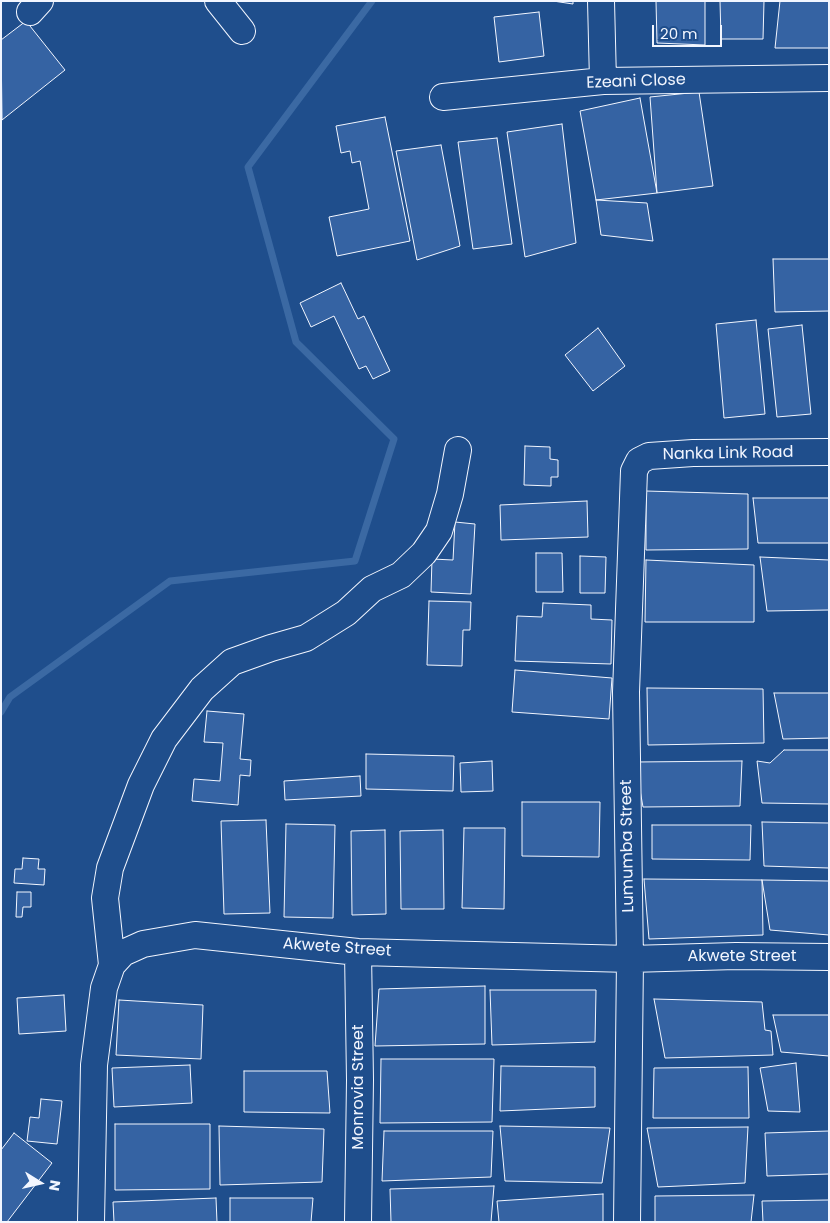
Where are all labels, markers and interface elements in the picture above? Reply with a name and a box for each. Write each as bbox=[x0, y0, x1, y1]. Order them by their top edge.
scale bar bbox=[655, 15, 725, 47]
text: 20 m bbox=[660, 23, 698, 44]
street label: Ezeani Close bbox=[586, 71, 686, 93]
street label: Nanka Link Road bbox=[662, 443, 794, 465]
street label: Lumumba Street bbox=[617, 779, 639, 913]
street label: Akwete Street bbox=[282, 935, 392, 961]
street label: Akwete Street bbox=[688, 947, 796, 967]
street label: Monrovia Street bbox=[349, 1024, 369, 1150]
north arrow bbox=[15, 1158, 65, 1208]
text: N bbox=[44, 1179, 66, 1193]

